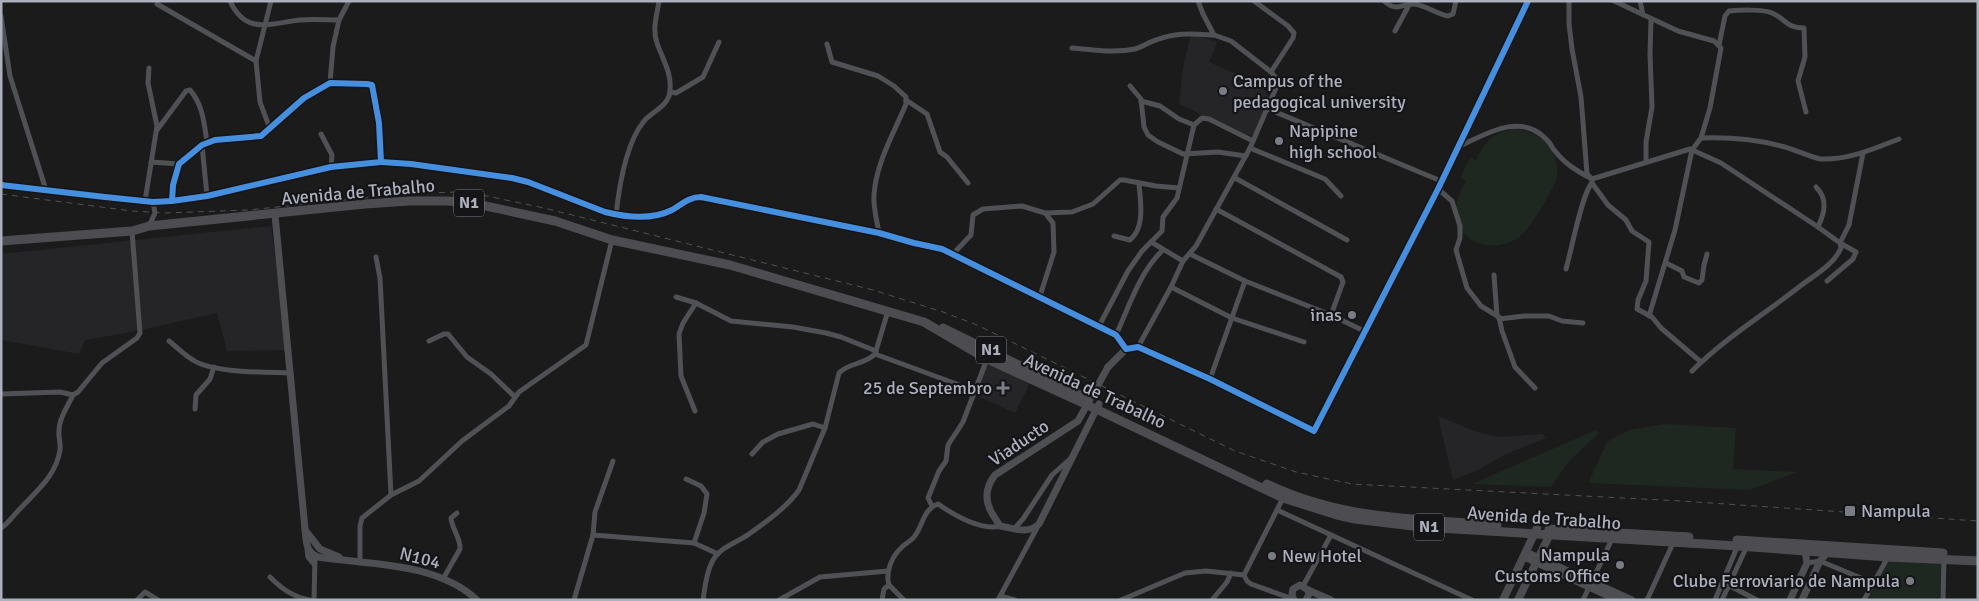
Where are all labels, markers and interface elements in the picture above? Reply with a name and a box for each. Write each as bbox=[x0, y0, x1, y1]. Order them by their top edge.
place label: Campus of the pedagogical university bbox=[1233, 70, 1406, 113]
marker: Campus of the pedagogical university bbox=[1217, 85, 1229, 97]
place label: Napipine high school bbox=[1289, 120, 1377, 163]
marker: Napipine high school bbox=[1273, 135, 1285, 147]
street label: Avenida de Trabalho bbox=[280, 174, 436, 210]
road number: N1 bbox=[454, 190, 484, 217]
place label: inas bbox=[1310, 304, 1342, 326]
marker: inas bbox=[1346, 309, 1358, 321]
road number: N1 bbox=[976, 336, 1006, 364]
street label: Avenida de Trabalho bbox=[1020, 348, 1170, 434]
place label: 25 de Septembro bbox=[863, 377, 992, 399]
marker: 25 de Septembro bbox=[996, 381, 1010, 395]
street label: Viaducto bbox=[985, 415, 1053, 471]
place label: Nampula bbox=[1861, 500, 1931, 522]
street label: Avenida de Trabalho bbox=[1466, 502, 1622, 534]
marker: Nampula bbox=[1843, 504, 1857, 518]
road number: N1 bbox=[1414, 514, 1444, 540]
street label: N104 bbox=[397, 542, 443, 574]
place label: Nampula Customs Office bbox=[1495, 544, 1610, 587]
place label: New Hotel bbox=[1282, 545, 1362, 567]
marker: New Hotel bbox=[1266, 550, 1278, 562]
marker: Nampula Customs Office bbox=[1614, 559, 1626, 571]
place label: Clube Ferroviario de Nampula bbox=[1673, 570, 1900, 592]
marker: Clube Ferroviario de Nampula bbox=[1904, 575, 1916, 587]

